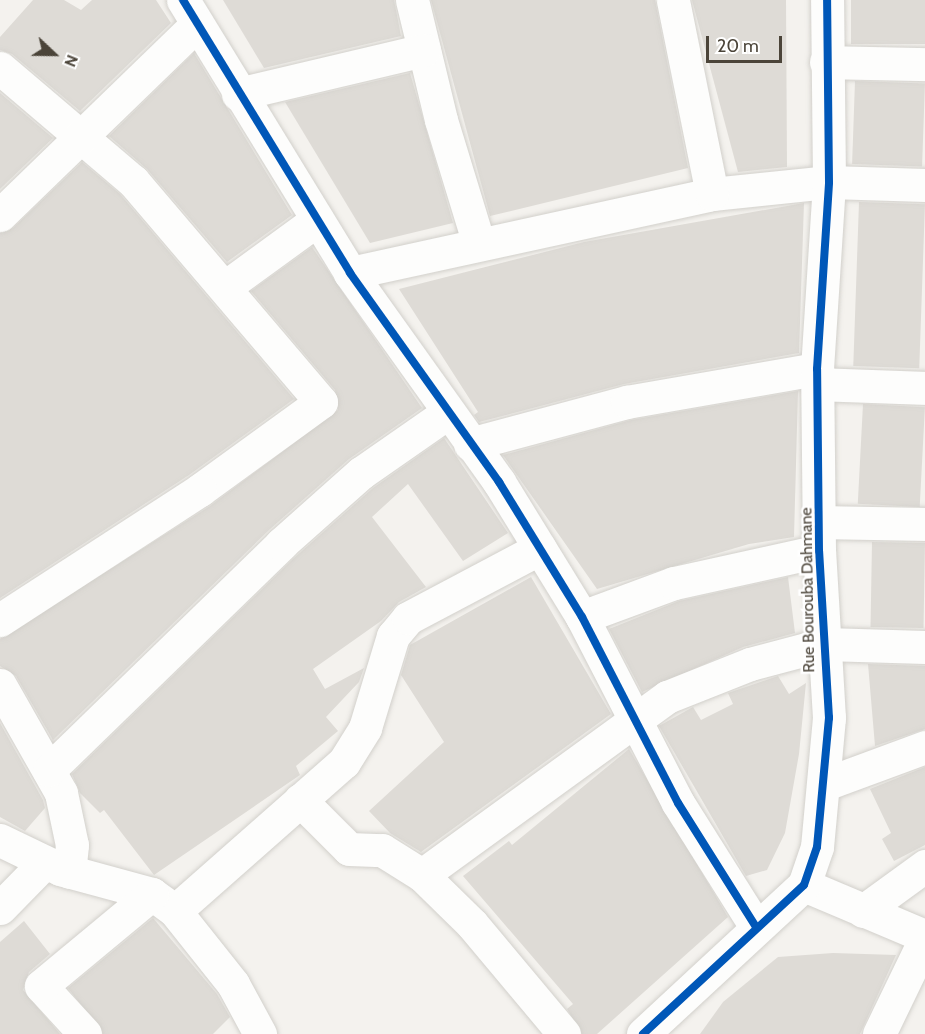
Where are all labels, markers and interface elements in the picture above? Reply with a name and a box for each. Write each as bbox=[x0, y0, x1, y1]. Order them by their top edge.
north arrow bbox=[24, 24, 84, 84]
scale bar bbox=[709, 24, 786, 62]
text: 20 m bbox=[717, 35, 759, 57]
text: N bbox=[60, 52, 82, 70]
street label: Rue Bourouba Dahmane bbox=[797, 507, 819, 673]

